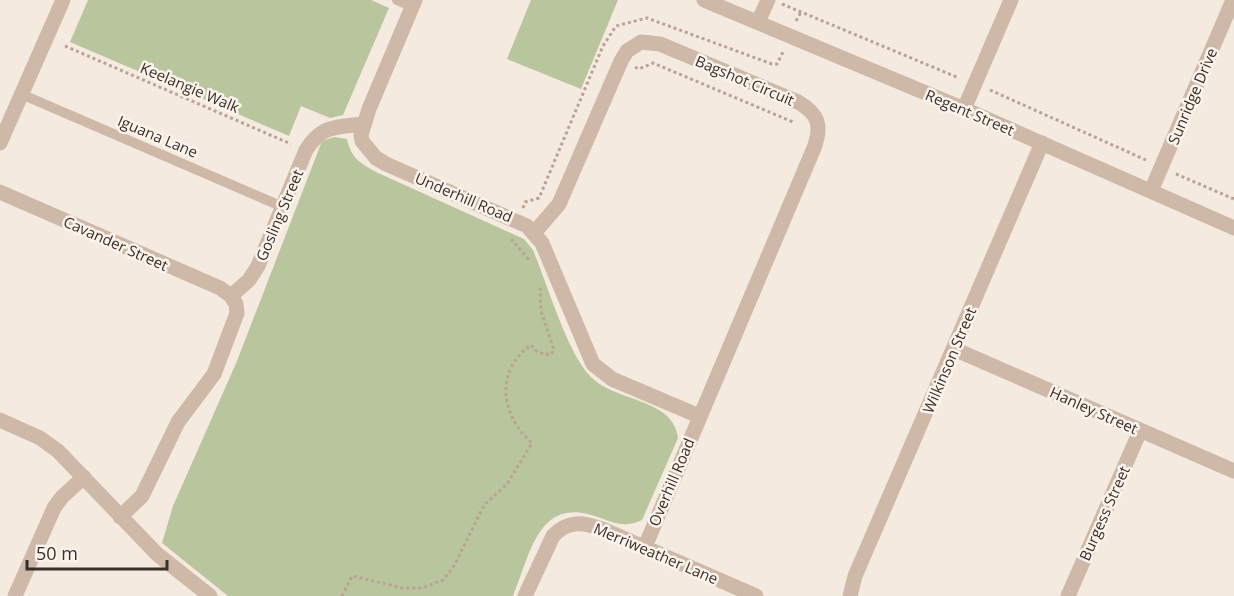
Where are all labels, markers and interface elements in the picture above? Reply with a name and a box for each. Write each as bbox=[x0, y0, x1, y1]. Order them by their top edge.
street label: Sunridge Drive bbox=[1163, 45, 1221, 147]
street label: Bagshot Circuit bbox=[692, 50, 798, 110]
street label: Keelangie Walk bbox=[138, 57, 243, 117]
street label: Regent Street bbox=[923, 84, 1017, 140]
street label: Iguana Lane bbox=[115, 110, 201, 162]
street label: Gosling Street bbox=[251, 166, 307, 264]
street label: Underhill Road bbox=[412, 167, 516, 227]
street label: Cavander Street bbox=[61, 211, 171, 275]
street label: Wilkinson Street bbox=[918, 304, 980, 416]
street label: Hanley Street bbox=[1047, 382, 1141, 438]
street label: Overhill Road bbox=[643, 435, 699, 529]
street label: Burgess Street bbox=[1074, 462, 1134, 564]
street label: Merriweather Lane bbox=[591, 518, 721, 588]
scale bar bbox=[27, 533, 166, 571]
text: 50 m bbox=[36, 541, 78, 565]

